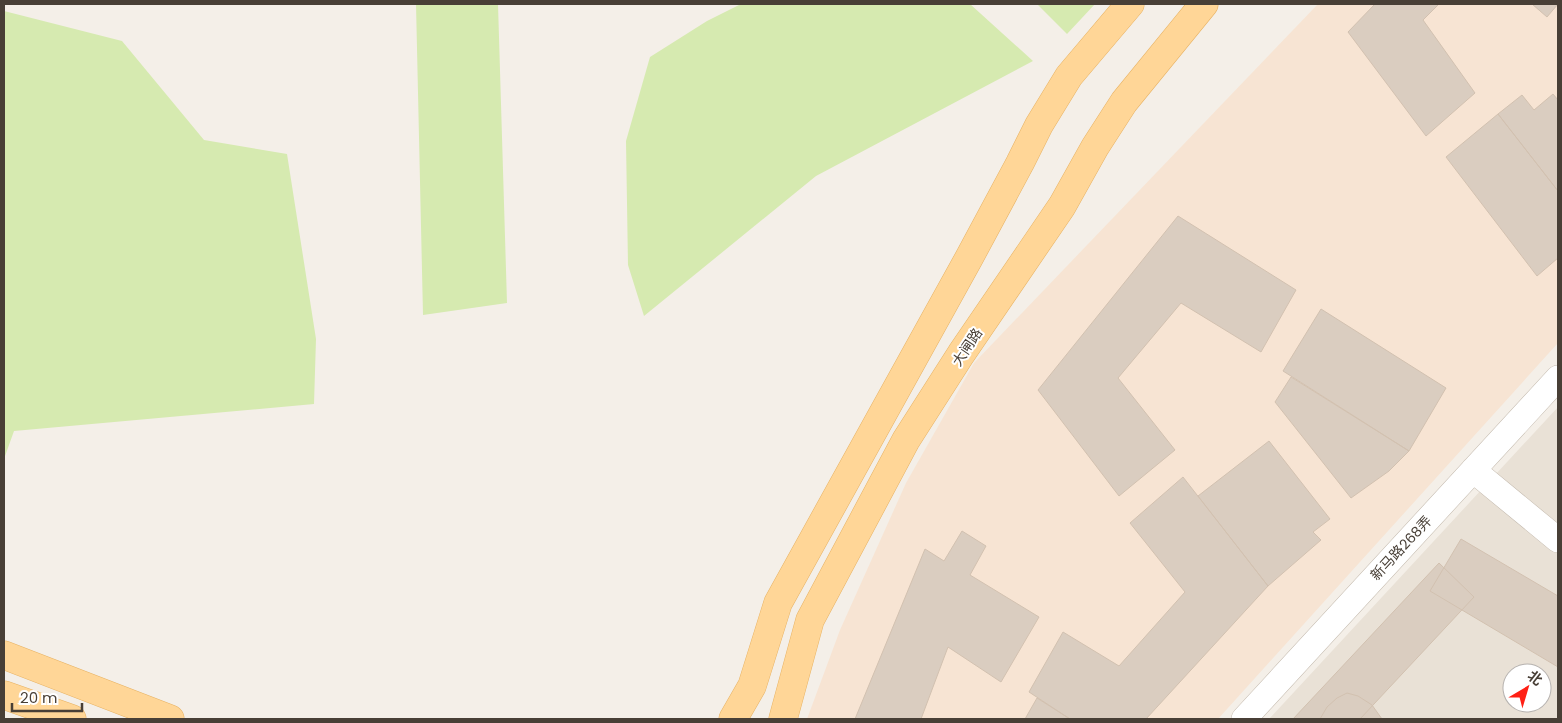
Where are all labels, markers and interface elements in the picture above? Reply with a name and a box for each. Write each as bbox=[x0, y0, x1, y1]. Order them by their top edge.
street label: 大闸路 bbox=[947, 324, 987, 370]
street label: 新马路268弄 bbox=[1366, 511, 1436, 585]
north arrow bbox=[1502, 663, 1552, 713]
text: 北 bbox=[1523, 666, 1547, 690]
scale bar bbox=[12, 680, 82, 712]
text: 20 m bbox=[20, 687, 58, 708]

